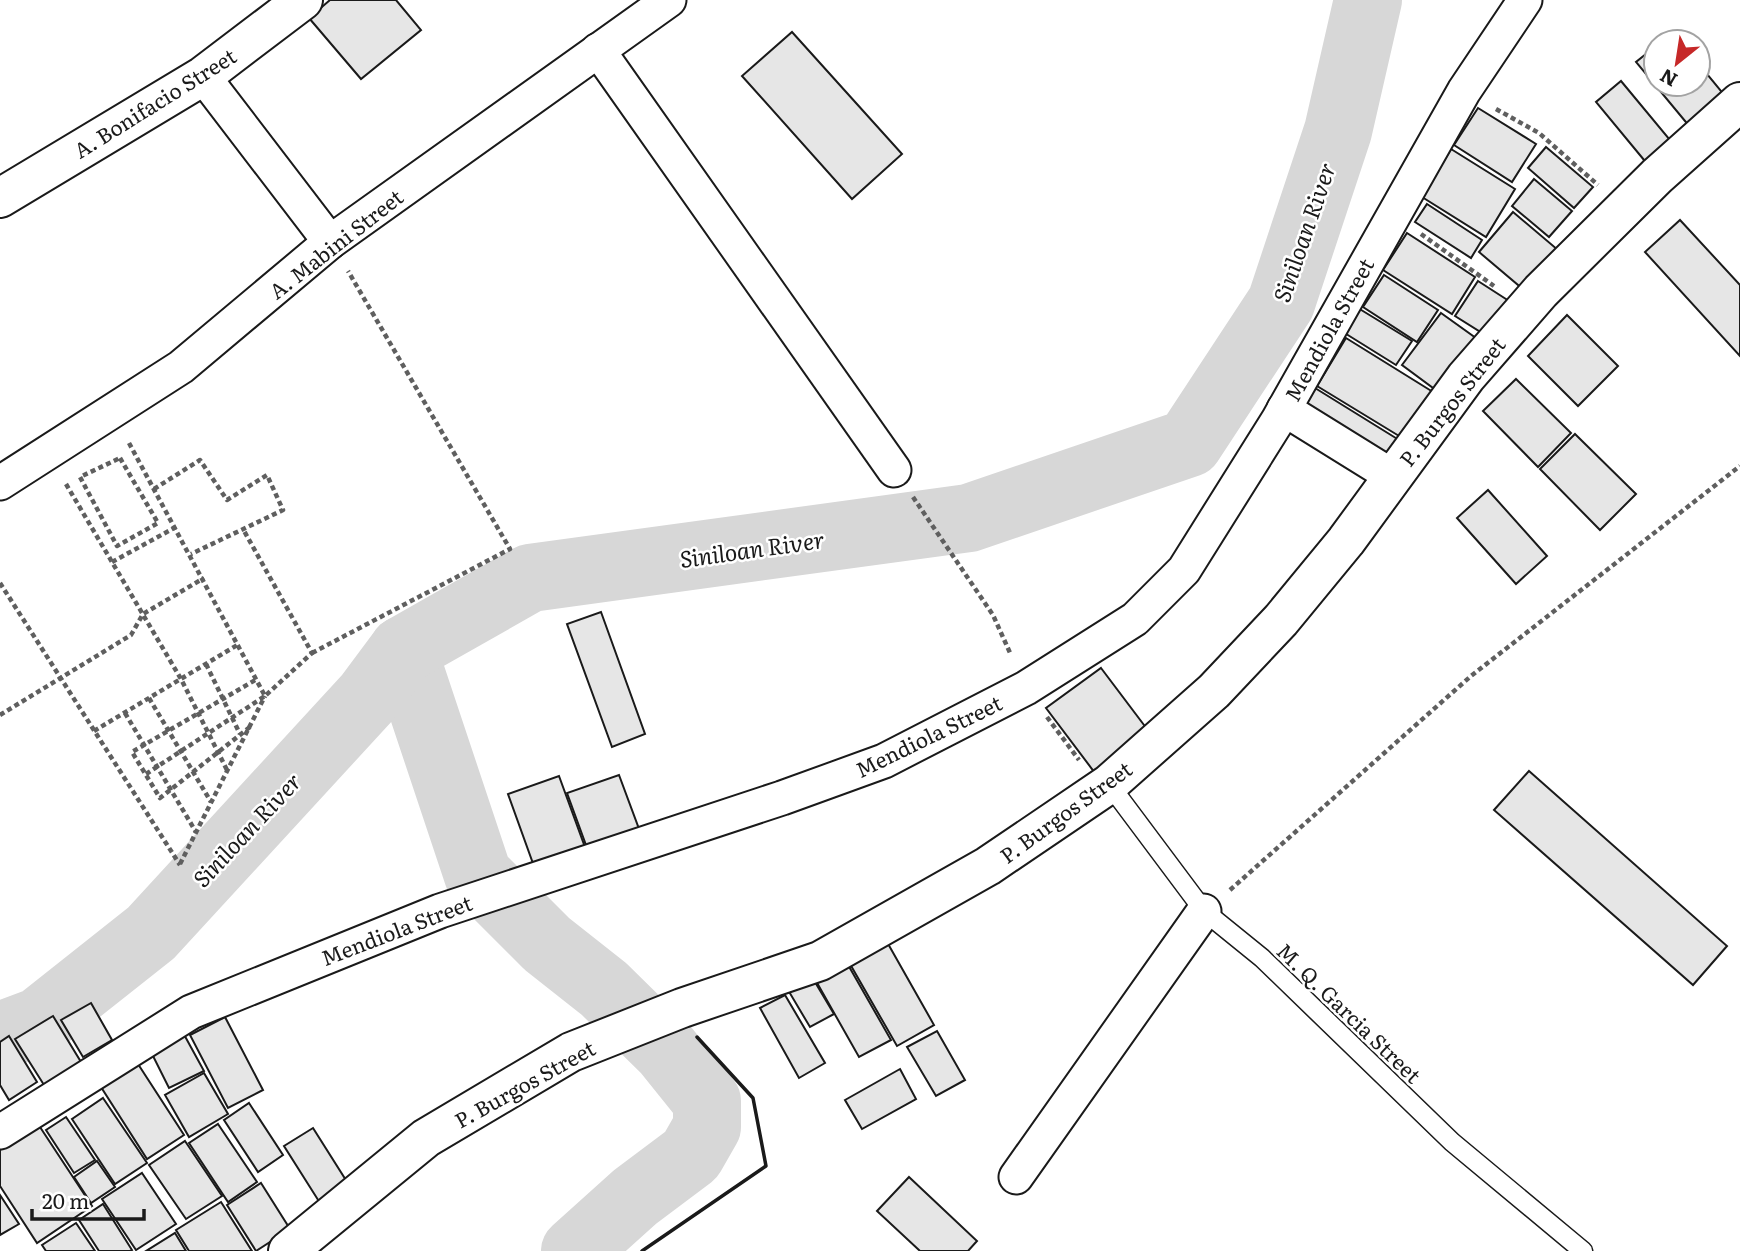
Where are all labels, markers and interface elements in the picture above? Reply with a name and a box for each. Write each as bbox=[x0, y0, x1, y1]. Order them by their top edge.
north arrow bbox=[1642, 28, 1712, 98]
street label: A. Bonifacio Street bbox=[67, 39, 242, 165]
text: N bbox=[1654, 62, 1682, 95]
water label: Siniloan River bbox=[1263, 158, 1343, 306]
street label: A. Mabini Street bbox=[261, 180, 409, 305]
street label: Mendiola Street bbox=[1276, 251, 1380, 406]
street label: P. Burgos Street bbox=[1391, 329, 1512, 472]
water label: Siniloan River bbox=[678, 521, 826, 575]
street label: Mendiola Street bbox=[849, 686, 1007, 784]
street label: P. Burgos Street bbox=[993, 752, 1138, 870]
water label: Siniloan River bbox=[184, 764, 308, 894]
street label: Mendiola Street bbox=[316, 886, 477, 972]
street label: M. Q. Garcia Street bbox=[1271, 935, 1429, 1090]
street label: P. Burgos Street bbox=[448, 1031, 600, 1135]
scale bar bbox=[32, 1178, 144, 1222]
text: 20 m bbox=[42, 1184, 89, 1215]

